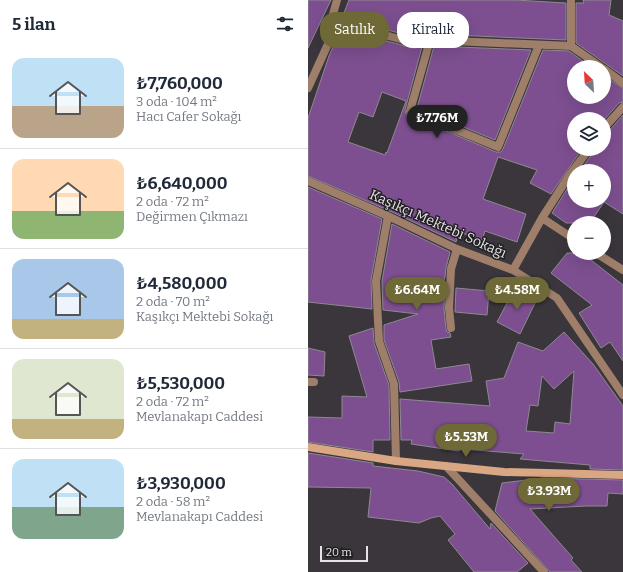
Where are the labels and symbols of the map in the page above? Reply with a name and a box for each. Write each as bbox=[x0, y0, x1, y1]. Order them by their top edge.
north arrow bbox=[567, 60, 611, 104]
pin: ₺7.76M bbox=[404, 105, 470, 139]
street label: Kaşıkçı Mektebi Sokağı bbox=[367, 186, 509, 262]
pin: ₺6.64M bbox=[384, 277, 450, 311]
pin: ₺4.58M bbox=[484, 277, 550, 311]
pin: ₺5.53M bbox=[433, 424, 499, 458]
pin: ₺3.93M bbox=[516, 478, 582, 512]
scale bar bbox=[320, 544, 368, 563]

